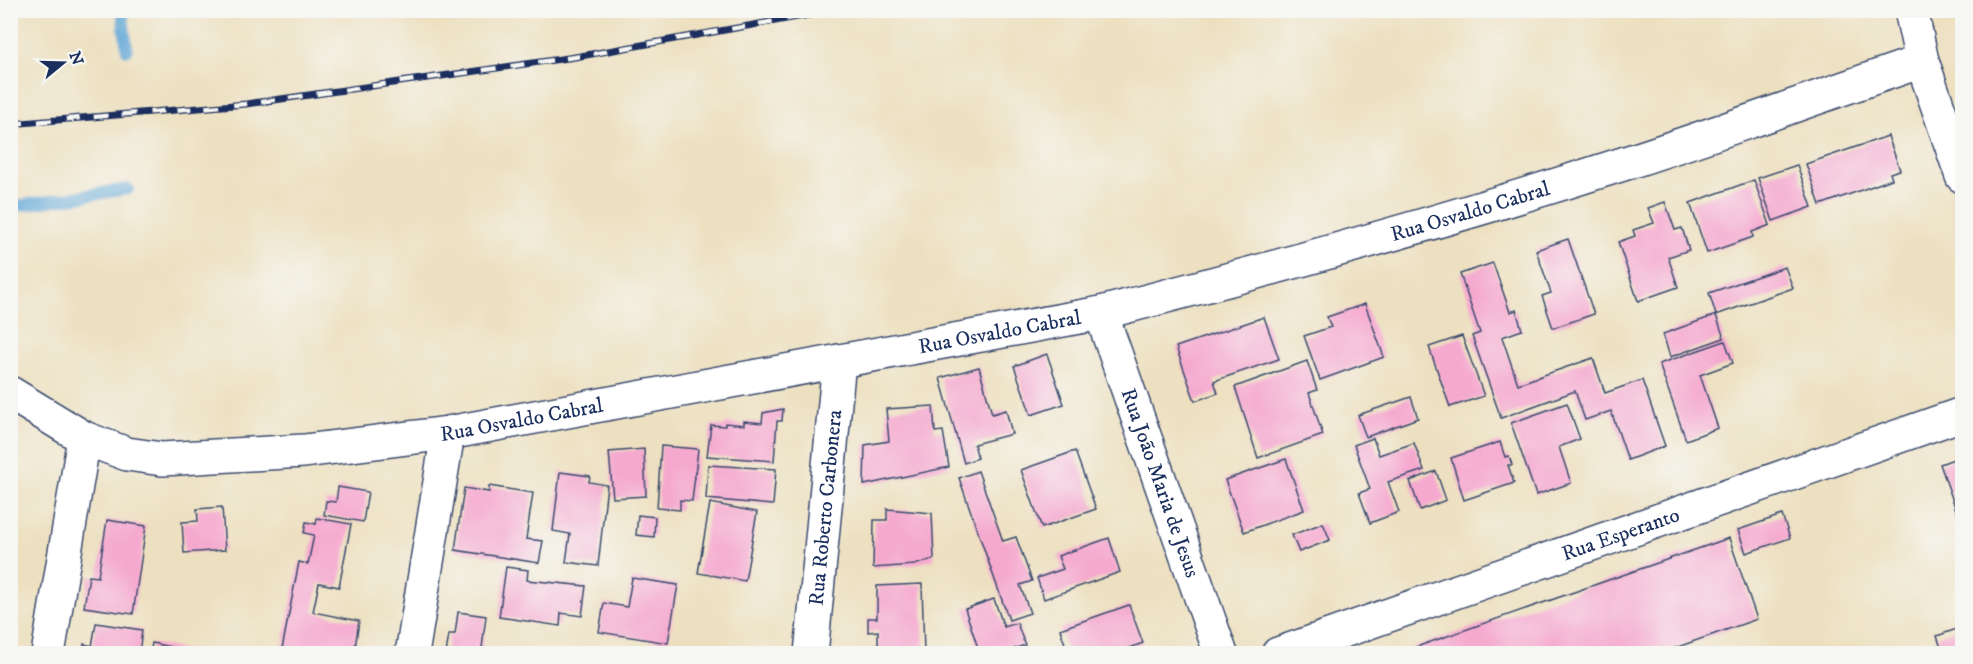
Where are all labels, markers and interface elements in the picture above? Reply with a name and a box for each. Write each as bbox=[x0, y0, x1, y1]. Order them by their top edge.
north arrow bbox=[33, 33, 93, 93]
text: N bbox=[65, 49, 88, 68]
street label: Rua Osvaldo Cabral bbox=[1388, 176, 1554, 248]
street label: Rua Osvaldo Cabral bbox=[916, 305, 1084, 360]
street label: Rua João Maria de Jesus bbox=[1115, 385, 1205, 581]
street label: Rua Osvaldo Cabral bbox=[439, 393, 606, 448]
street label: Rua Roberto Carbonera bbox=[804, 409, 848, 607]
street label: Rua Esperanto bbox=[1558, 502, 1683, 567]

